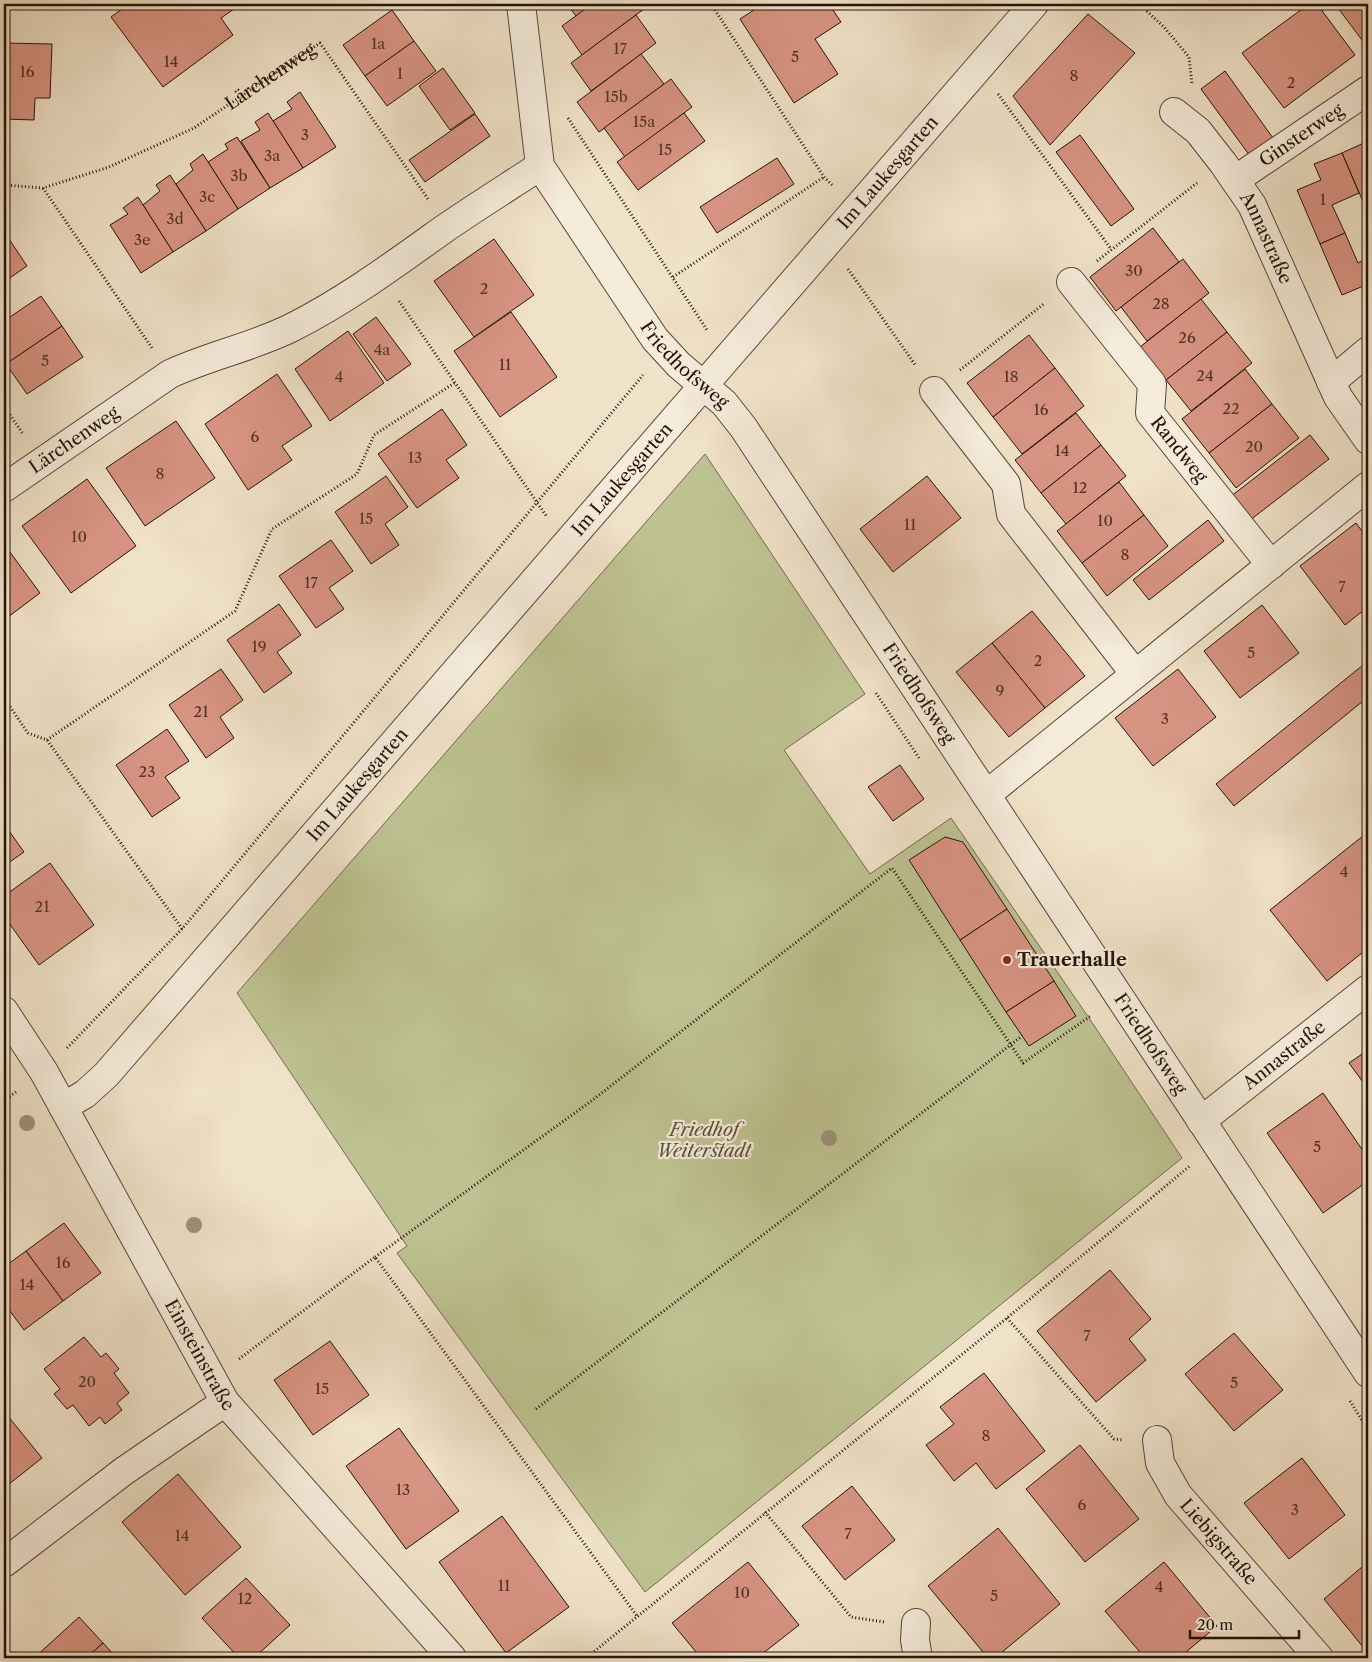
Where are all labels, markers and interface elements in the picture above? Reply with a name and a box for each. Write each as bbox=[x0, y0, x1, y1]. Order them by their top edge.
house number: 1a bbox=[371, 34, 385, 53]
street label: Lärchenweg bbox=[221, 38, 320, 115]
house number: 17 bbox=[613, 39, 627, 58]
house number: 5 bbox=[791, 47, 799, 66]
house number: 14 bbox=[164, 52, 178, 71]
house number: 16 bbox=[19, 62, 35, 81]
house number: 1 bbox=[397, 64, 404, 83]
house number: 8 bbox=[1070, 66, 1079, 85]
house number: 2 bbox=[1287, 73, 1295, 92]
house number: 15b bbox=[604, 87, 628, 106]
street label: Ginsterweg bbox=[1255, 99, 1348, 171]
street label: Im Laukesgarten bbox=[833, 111, 943, 234]
house number: 15a bbox=[633, 112, 655, 131]
house number: 3 bbox=[301, 125, 309, 144]
house number: 15 bbox=[658, 140, 672, 159]
house number: 3a bbox=[264, 146, 280, 165]
house number: 3b bbox=[230, 166, 248, 185]
house number: 3c bbox=[199, 187, 215, 206]
street label: Annastraße bbox=[1235, 187, 1297, 287]
house number: 1 bbox=[1320, 190, 1327, 209]
house number: 3d bbox=[166, 209, 184, 228]
house number: 3e bbox=[134, 230, 150, 249]
house number: 30 bbox=[1125, 261, 1143, 280]
house number: 2 bbox=[480, 279, 488, 298]
house number: 28 bbox=[1152, 294, 1170, 313]
street label: Friedhofsweg bbox=[635, 317, 734, 414]
house number: 26 bbox=[1178, 328, 1196, 347]
house number: 4a bbox=[374, 340, 390, 359]
house number: 5 bbox=[41, 351, 49, 370]
house number: 11 bbox=[499, 355, 512, 374]
house number: 24 bbox=[1196, 366, 1214, 385]
house number: 4 bbox=[335, 367, 343, 386]
house number: 18 bbox=[1003, 367, 1019, 386]
house number: 22 bbox=[1222, 399, 1240, 418]
house number: 16 bbox=[1033, 400, 1049, 419]
street label: Lärchenweg bbox=[25, 401, 124, 478]
street label: Randweg bbox=[1146, 412, 1213, 488]
street label: Im Laukesgarten bbox=[567, 418, 677, 540]
house number: 6 bbox=[251, 427, 260, 446]
house number: 20 bbox=[1245, 437, 1263, 456]
house number: 14 bbox=[1055, 441, 1069, 460]
house number: 13 bbox=[408, 448, 422, 467]
house number: 8 bbox=[156, 464, 165, 483]
house number: 12 bbox=[1073, 478, 1087, 497]
house number: 15 bbox=[359, 509, 373, 528]
house number: 10 bbox=[1097, 511, 1113, 530]
house number: 11 bbox=[904, 515, 917, 534]
house number: 10 bbox=[71, 527, 87, 546]
house number: 8 bbox=[1121, 545, 1130, 564]
house number: 17 bbox=[304, 573, 318, 592]
house number: 7 bbox=[1338, 577, 1346, 596]
house number: 19 bbox=[251, 637, 267, 656]
street label: Friedhofsweg bbox=[878, 639, 960, 748]
house number: 5 bbox=[1247, 643, 1255, 662]
house number: 2 bbox=[1034, 651, 1042, 670]
house number: 9 bbox=[996, 681, 1004, 700]
house number: 21 bbox=[194, 702, 209, 721]
house number: 3 bbox=[1161, 709, 1169, 728]
street label: Im Laukesgarten bbox=[303, 724, 413, 846]
house number: 23 bbox=[139, 762, 155, 781]
house number: 4 bbox=[1340, 862, 1348, 881]
house number: 21 bbox=[35, 897, 50, 916]
place label: Trauerhalle bbox=[1017, 949, 1127, 971]
marker: Trauerhalle bbox=[1001, 954, 1013, 966]
street label: Friedhofsweg bbox=[1109, 989, 1192, 1099]
street label: Annastraße bbox=[1238, 1016, 1330, 1095]
park label: Friedhof Weiterstadt bbox=[657, 1119, 753, 1162]
house number: 5 bbox=[1313, 1137, 1321, 1156]
house number: 16 bbox=[55, 1253, 71, 1272]
house number: 14 bbox=[20, 1275, 34, 1294]
street label: Einsteinstraße bbox=[160, 1296, 239, 1416]
house number: 7 bbox=[1083, 1326, 1091, 1345]
house number: 20 bbox=[78, 1372, 96, 1391]
house number: 5 bbox=[1230, 1373, 1238, 1392]
house number: 15 bbox=[315, 1379, 329, 1398]
house number: 8 bbox=[982, 1426, 991, 1445]
house number: 13 bbox=[396, 1480, 410, 1499]
street label: Liebigstraße bbox=[1175, 1494, 1262, 1590]
house number: 6 bbox=[1078, 1495, 1087, 1514]
house number: 3 bbox=[1291, 1500, 1299, 1519]
house number: 7 bbox=[844, 1524, 852, 1543]
house number: 14 bbox=[175, 1526, 189, 1545]
house number: 11 bbox=[498, 1576, 511, 1595]
house number: 4 bbox=[1155, 1577, 1163, 1596]
house number: 10 bbox=[734, 1583, 750, 1602]
house number: 5 bbox=[990, 1586, 998, 1605]
house number: 12 bbox=[238, 1589, 252, 1608]
scale bar bbox=[1190, 1607, 1298, 1639]
text: 20 m bbox=[1197, 1615, 1233, 1634]

